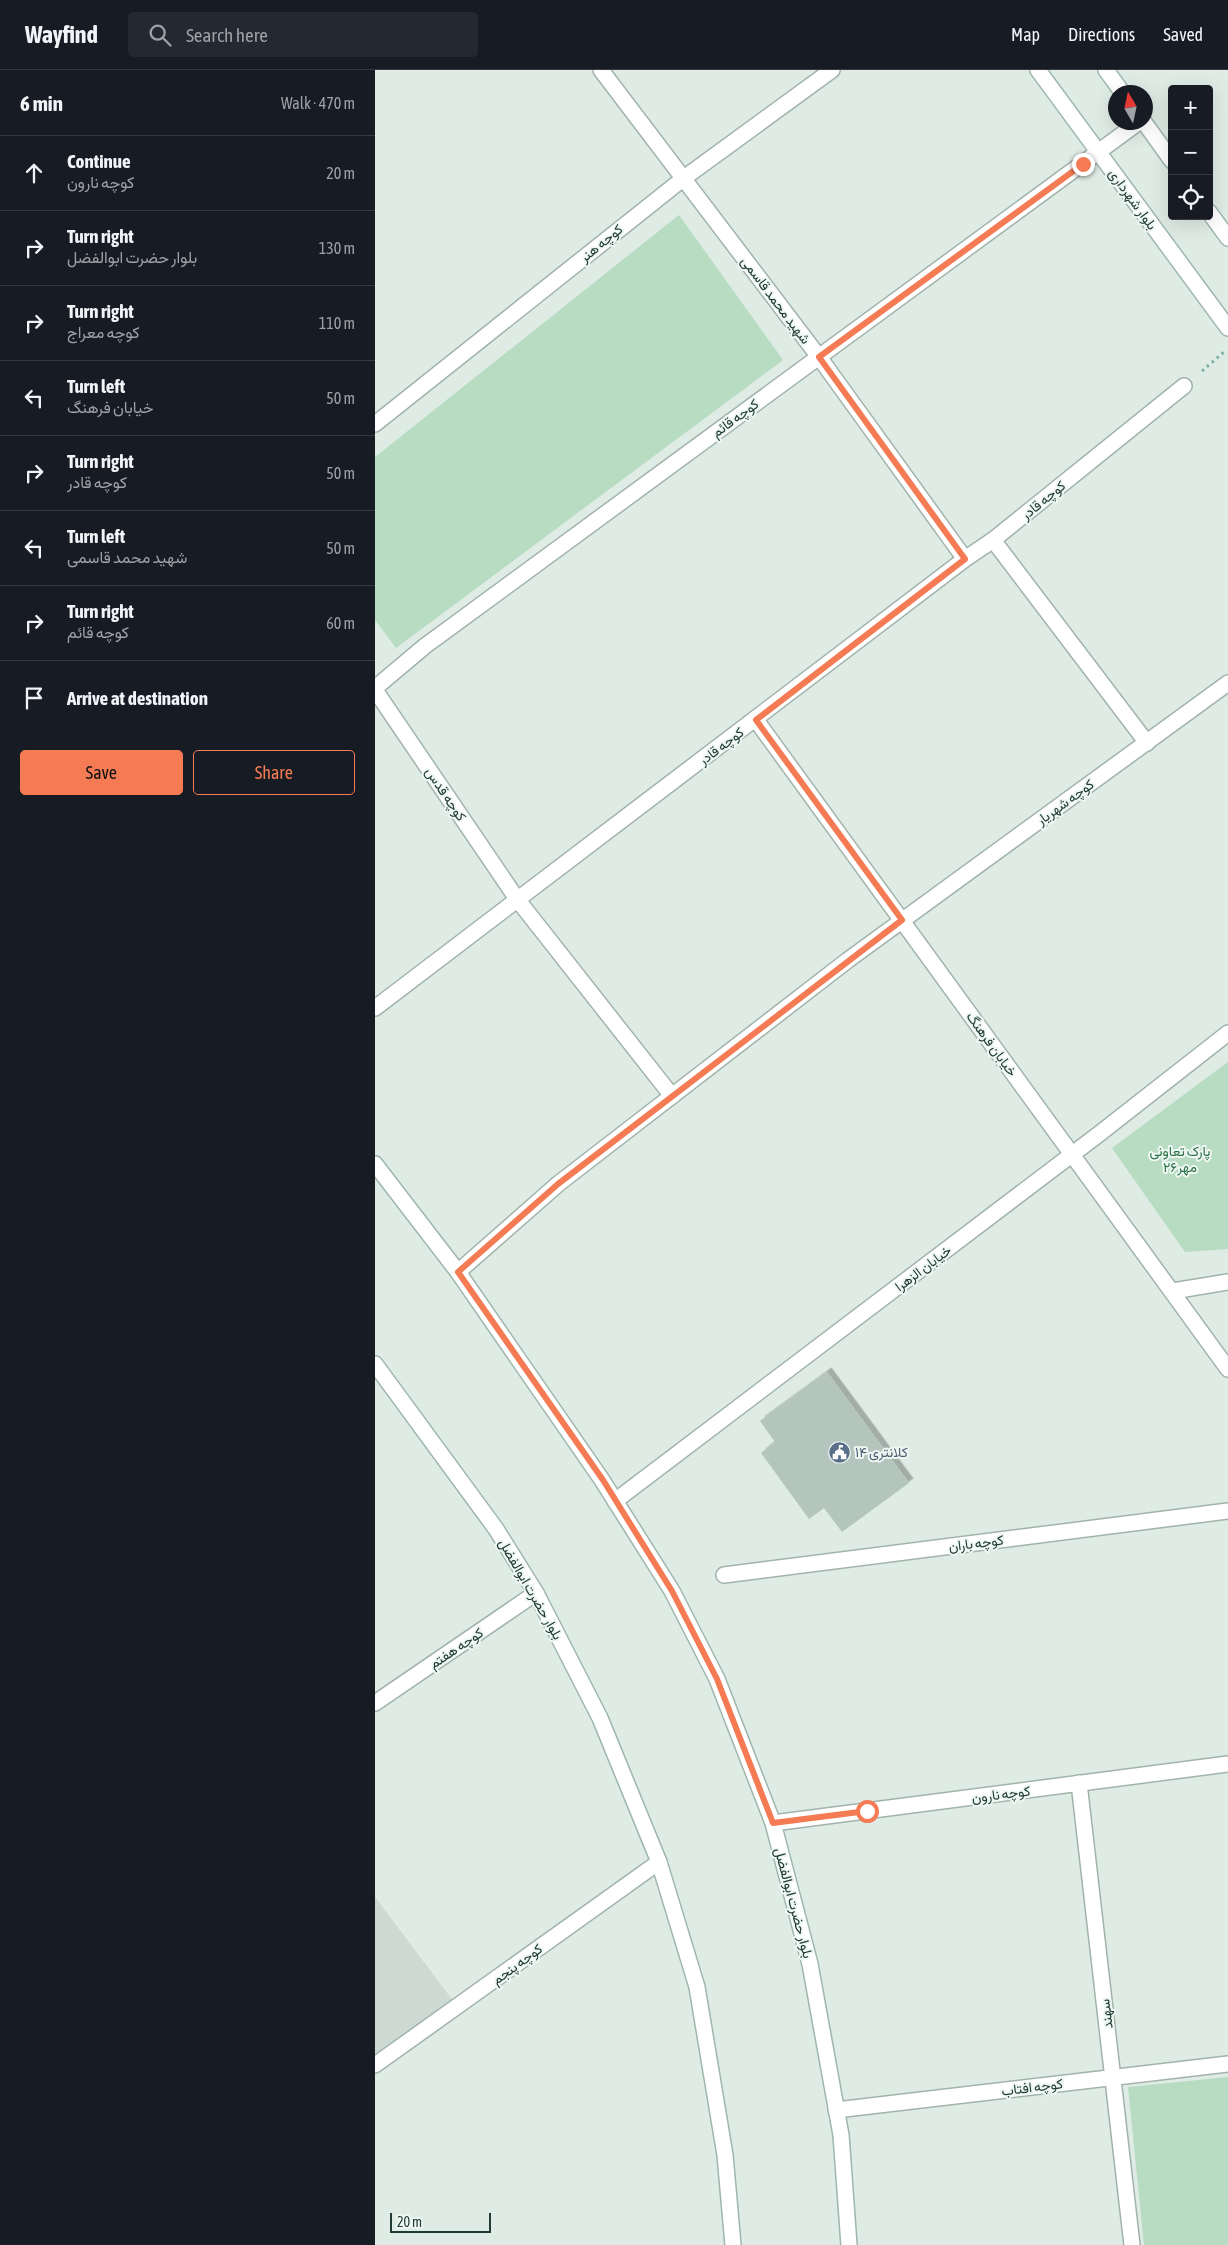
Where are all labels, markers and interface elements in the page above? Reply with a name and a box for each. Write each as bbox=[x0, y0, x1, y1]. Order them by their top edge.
search box bbox=[128, 12, 478, 57]
text: Wayfind bbox=[25, 21, 98, 48]
icon: search bbox=[146, 21, 174, 49]
text: Search here bbox=[186, 24, 268, 46]
text: Map bbox=[1011, 24, 1040, 45]
text: Directions bbox=[1068, 24, 1135, 45]
text: Saved bbox=[1163, 24, 1203, 45]
north arrow bbox=[1108, 85, 1153, 130]
map controls bbox=[1168, 85, 1213, 220]
button: + bbox=[1168, 85, 1213, 130]
text: 6 min bbox=[20, 91, 63, 115]
text: Walk · 470 m bbox=[281, 94, 355, 112]
button: − bbox=[1168, 130, 1213, 175]
text: Continue bbox=[67, 150, 131, 172]
route end bbox=[1072, 153, 1095, 176]
icon: ahead bbox=[20, 159, 48, 187]
text: 20 m bbox=[326, 164, 355, 182]
street label: بلوار شهرداری bbox=[1105, 165, 1161, 233]
text: کوچه نارون bbox=[67, 173, 134, 191]
button: locate bbox=[1168, 175, 1213, 220]
street label: کوچه هنر bbox=[575, 221, 627, 267]
text: Turn right bbox=[67, 225, 134, 247]
icon: right bbox=[20, 234, 48, 262]
text: 130 m bbox=[319, 239, 355, 257]
text: بلوار حضرت ابوالفضل bbox=[67, 248, 197, 266]
street label: شهید محمد قاسمی bbox=[737, 253, 814, 347]
text: Turn right bbox=[67, 300, 134, 322]
icon: right bbox=[20, 309, 48, 337]
text: 110 m bbox=[319, 314, 355, 332]
text: کوچه معراج bbox=[67, 323, 140, 341]
text: Turn left bbox=[67, 375, 125, 397]
icon: left bbox=[20, 384, 48, 412]
text: 50 m bbox=[326, 389, 355, 407]
street label: کوچه قائم bbox=[708, 396, 763, 442]
text: خیابان فرهنگ bbox=[67, 398, 153, 416]
text: Turn right bbox=[67, 450, 134, 472]
icon: right bbox=[20, 459, 48, 487]
text: 50 m bbox=[326, 464, 355, 482]
text: کوچه قادر bbox=[67, 473, 127, 491]
street label: کوچه قادر bbox=[1017, 477, 1070, 525]
text: Turn left bbox=[67, 525, 125, 547]
icon: left bbox=[20, 534, 48, 562]
text: 50 m bbox=[326, 539, 355, 557]
text: شهید محمد قاسمی bbox=[67, 548, 187, 566]
text: Turn right bbox=[67, 600, 134, 622]
icon: right bbox=[20, 609, 48, 637]
text: 60 m bbox=[326, 614, 355, 632]
text: کوچه قائم bbox=[67, 623, 129, 641]
icon: arrive bbox=[20, 684, 48, 712]
text: Arrive at destination bbox=[67, 687, 208, 709]
street label: کوچه قادر bbox=[694, 724, 748, 770]
button: Save bbox=[20, 750, 183, 795]
button: Share bbox=[193, 750, 355, 795]
street label: کوچه قدس bbox=[421, 764, 470, 825]
street label: کوچه شهریار bbox=[1032, 776, 1098, 830]
street label: خیابان فرهنگ bbox=[962, 1009, 1021, 1080]
park label: پارک تعاونی مهر۲۶ bbox=[1150, 1143, 1210, 1176]
street label: خیابان الزهرا bbox=[892, 1242, 955, 1295]
public building icon: کلانتری ۱۴ bbox=[827, 1440, 851, 1464]
place label: کلانتری ۱۴ bbox=[855, 1444, 908, 1461]
street label: کوچه باران bbox=[948, 1532, 1005, 1556]
street label: بلوار حضرت ابوالفضل bbox=[495, 1536, 566, 1643]
street label: کوچه هفتم bbox=[426, 1624, 487, 1674]
street label: کوچه نارون bbox=[971, 1782, 1031, 1808]
route start bbox=[856, 1800, 879, 1823]
street label: بلوار حضرت ابوالفضل bbox=[771, 1846, 816, 1960]
street label: کوچه پنجم bbox=[489, 1940, 547, 1989]
street label: سهند bbox=[1096, 1998, 1117, 2030]
street label: کوچه افتاب bbox=[1000, 2075, 1064, 2101]
scale bar bbox=[390, 2210, 491, 2233]
text: 20 m bbox=[397, 2214, 422, 2230]

